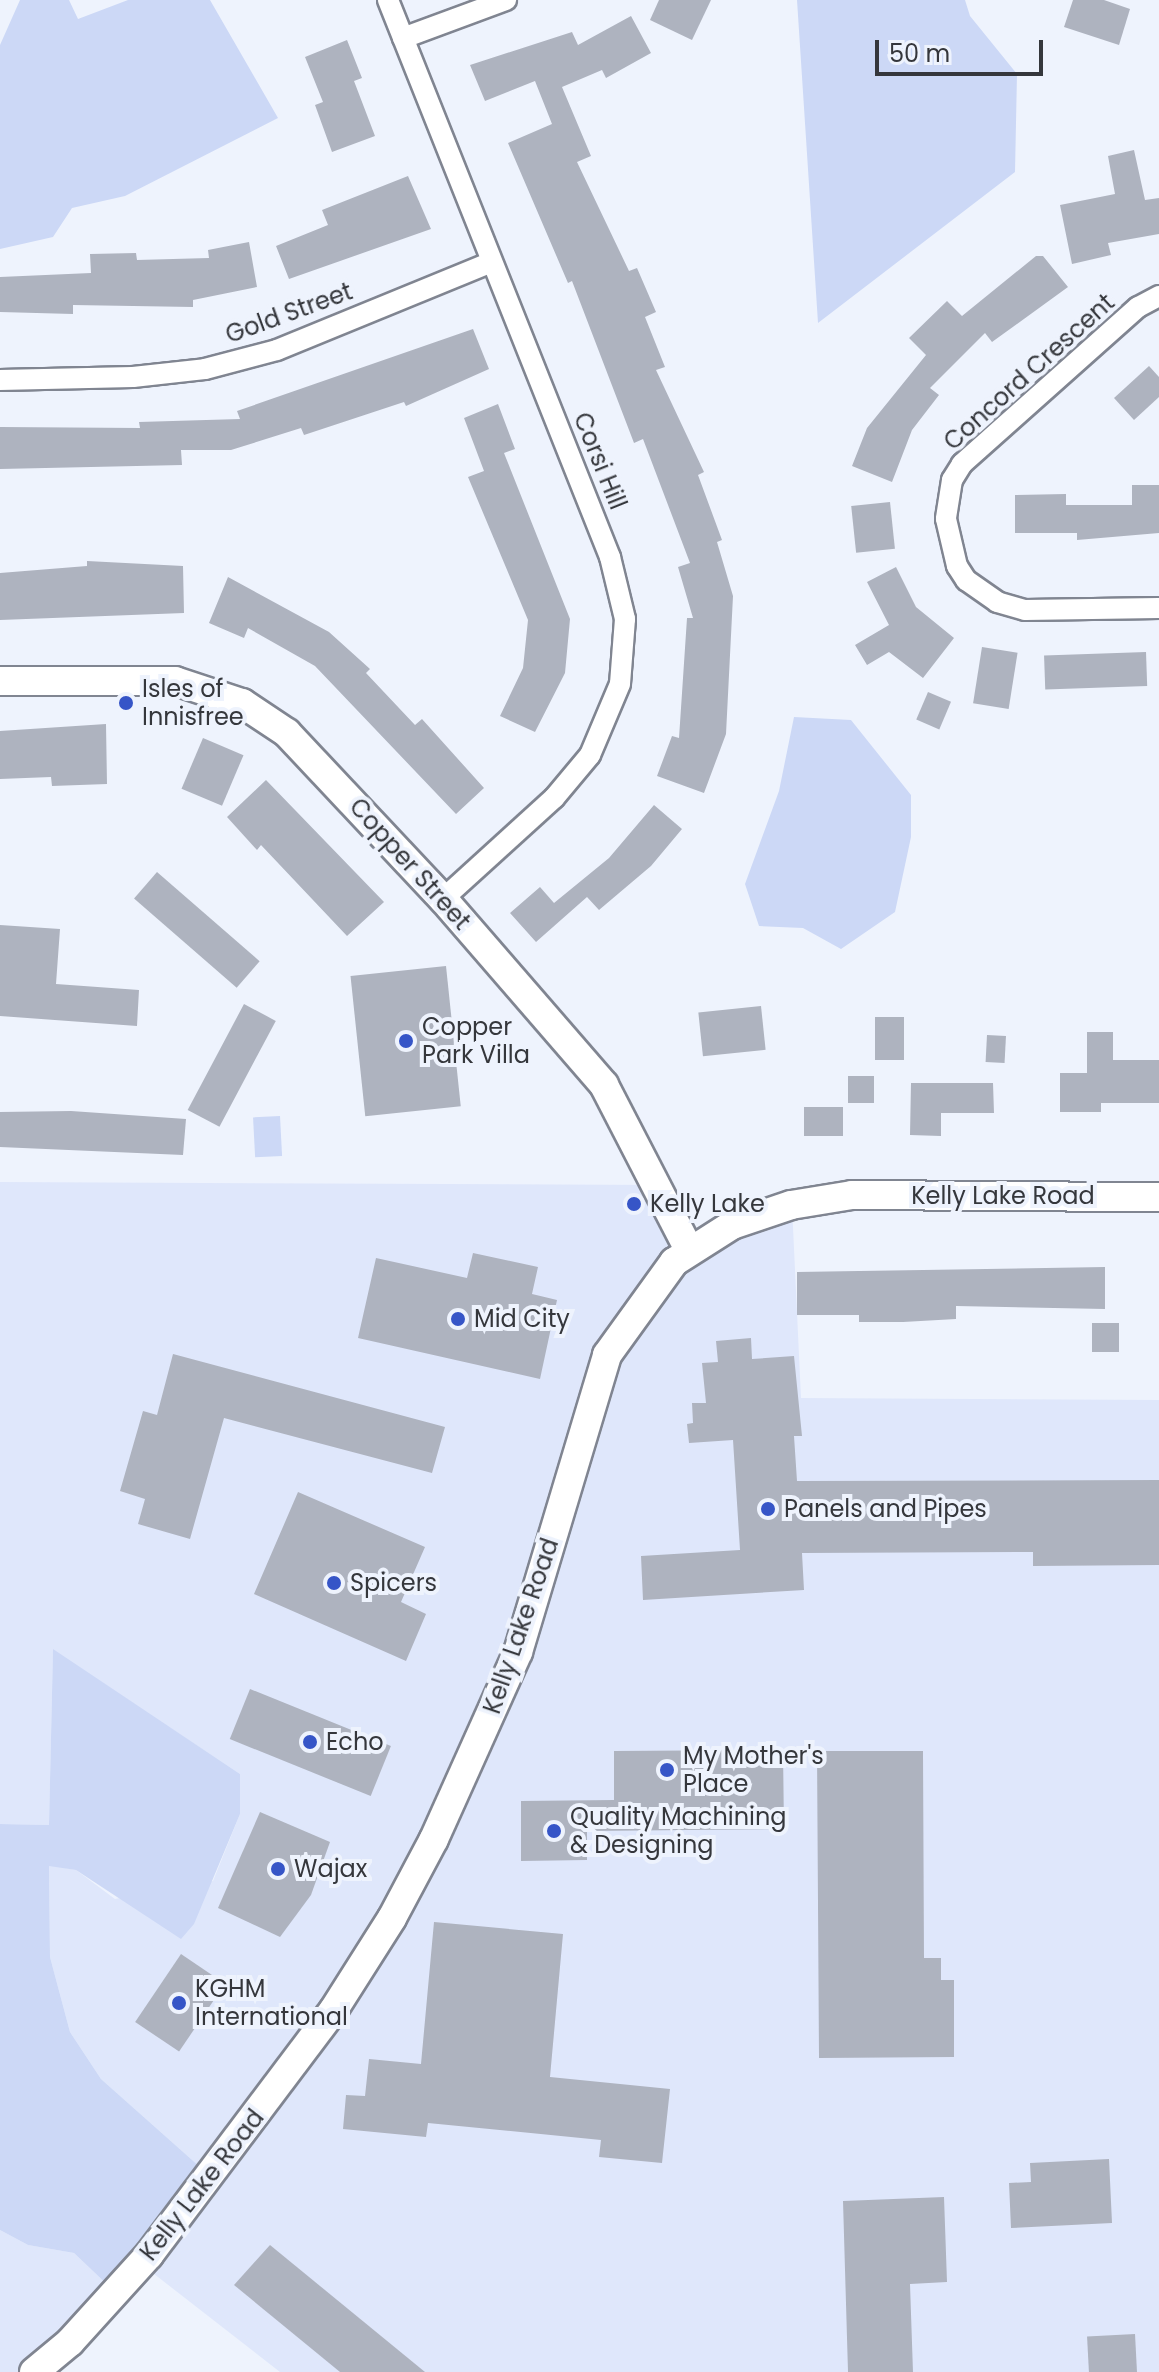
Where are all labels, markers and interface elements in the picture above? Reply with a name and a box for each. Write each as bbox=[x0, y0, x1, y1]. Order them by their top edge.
scale bar bbox=[879, 24, 1047, 74]
text: 50 m bbox=[889, 37, 950, 70]
street label: Gold Street bbox=[222, 277, 356, 349]
street label: Concord Crescent bbox=[938, 288, 1120, 456]
street label: Corsi Hill bbox=[568, 408, 632, 514]
place label: Isles of Innisfree bbox=[142, 675, 244, 731]
marker: Isles of Innisfree bbox=[117, 694, 135, 712]
street label: Copper Street bbox=[343, 792, 477, 936]
place label: Copper Park Villa bbox=[422, 1013, 530, 1069]
marker: Copper Park Villa bbox=[397, 1032, 415, 1050]
street label: Kelly Lake Road bbox=[911, 1182, 1095, 1210]
place label: Kelly Lake bbox=[650, 1190, 765, 1218]
marker: Kelly Lake bbox=[625, 1195, 643, 1213]
place label: Mid City bbox=[474, 1305, 570, 1333]
marker: Mid City bbox=[449, 1310, 467, 1328]
place label: Panels and Pipes bbox=[784, 1495, 987, 1523]
marker: Panels and Pipes bbox=[759, 1500, 777, 1518]
street label: Kelly Lake Road bbox=[477, 1535, 565, 1717]
place label: Spicers bbox=[350, 1569, 437, 1597]
marker: Spicers bbox=[325, 1574, 343, 1592]
place label: Echo bbox=[326, 1728, 384, 1756]
marker: Echo bbox=[301, 1733, 319, 1751]
place label: My Mother's Place bbox=[683, 1742, 824, 1798]
marker: My Mother's Place bbox=[658, 1761, 676, 1779]
place label: Quality Machining & Designing bbox=[570, 1803, 787, 1859]
marker: Quality Machining & Designing bbox=[545, 1822, 563, 1840]
place label: Wajax bbox=[294, 1855, 367, 1883]
marker: Wajax bbox=[269, 1860, 287, 1878]
place label: KGHM International bbox=[195, 1975, 348, 2031]
marker: KGHM International bbox=[170, 1994, 188, 2012]
street label: Kelly Lake Road bbox=[134, 2104, 270, 2266]

